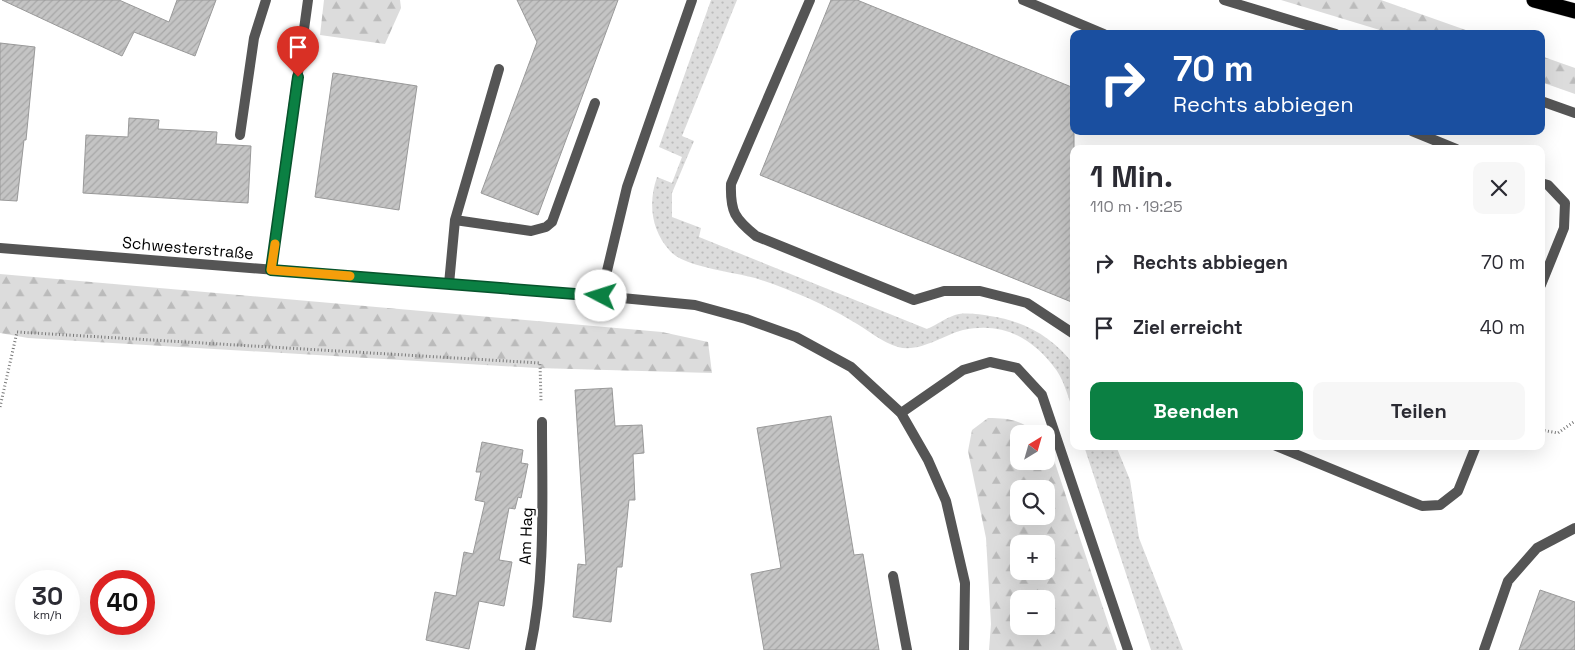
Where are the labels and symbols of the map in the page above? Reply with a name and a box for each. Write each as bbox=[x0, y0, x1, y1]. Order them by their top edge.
pin bbox=[277, 26, 319, 77]
street label: Schwesterstraße bbox=[121, 232, 255, 264]
position arrow bbox=[574, 269, 626, 321]
north arrow bbox=[1010, 425, 1055, 470]
street label: Am Hag bbox=[514, 507, 538, 565]
speed limit sign: 40 bbox=[90, 570, 155, 635]

